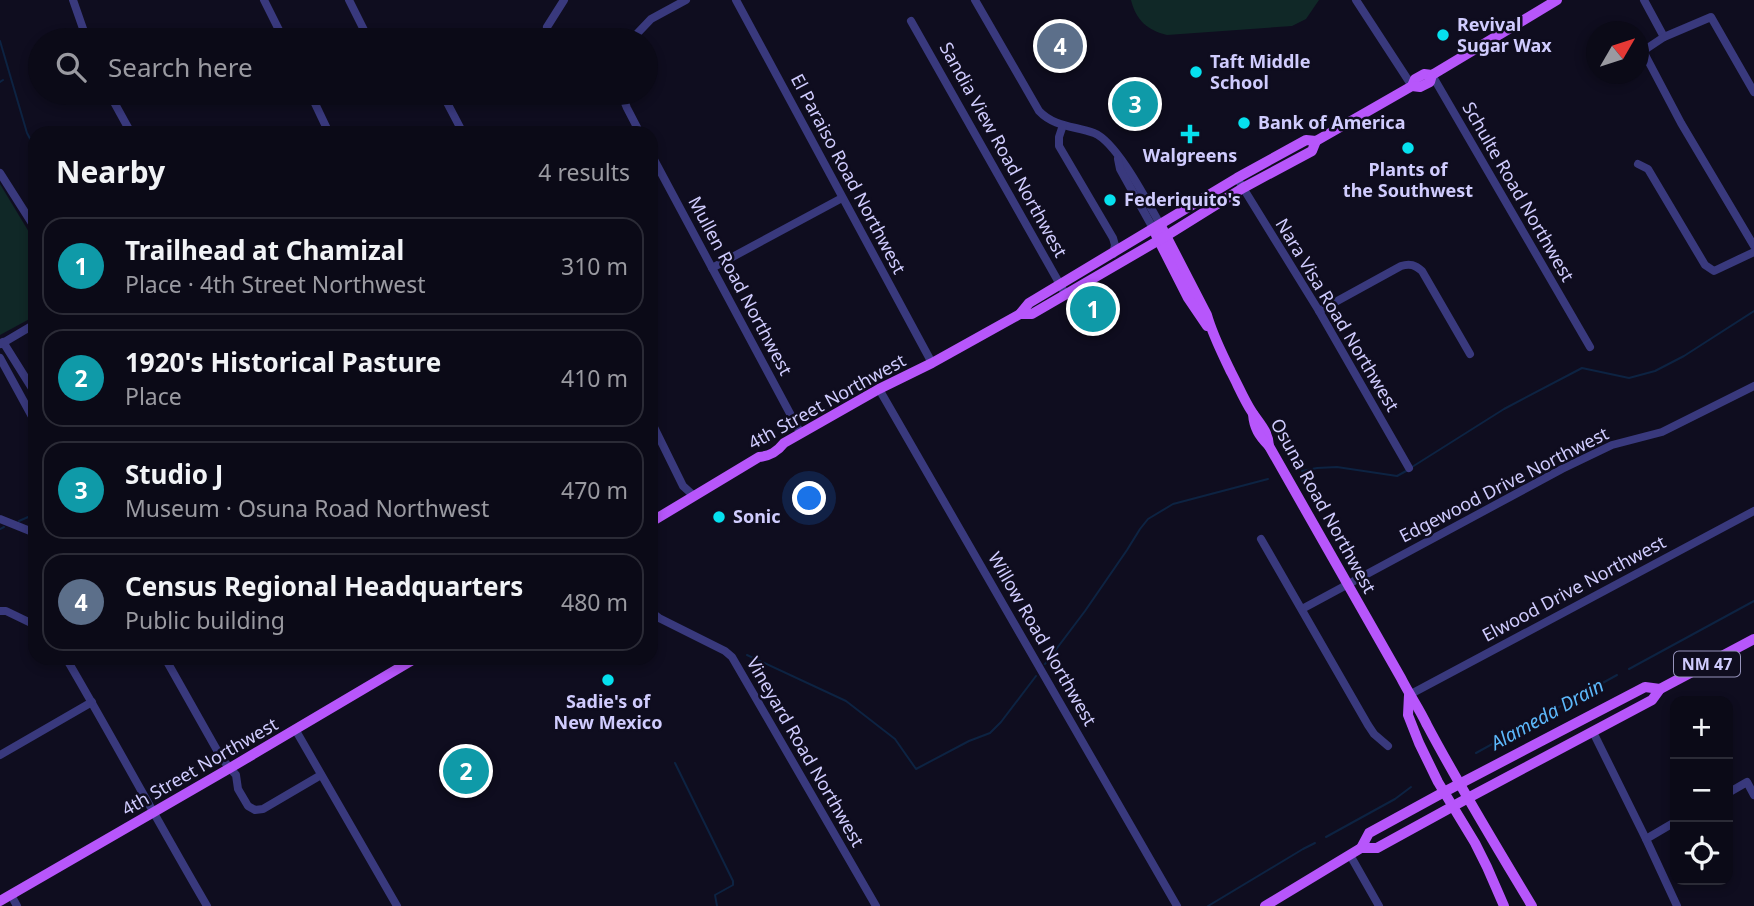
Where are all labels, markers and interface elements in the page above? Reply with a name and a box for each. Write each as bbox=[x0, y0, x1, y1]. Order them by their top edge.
place label: Revival Sugar Wax bbox=[1457, 12, 1552, 57]
pin: 4 bbox=[1037, 20, 1083, 72]
north arrow bbox=[1586, 21, 1649, 84]
marker: Revival Sugar Wax bbox=[1435, 27, 1451, 43]
search box bbox=[28, 28, 658, 105]
street label: Sandia View Road Northwest bbox=[935, 38, 1073, 262]
icon: search bbox=[52, 48, 90, 86]
text: Search here bbox=[108, 49, 253, 85]
place label: Taft Middle School bbox=[1210, 49, 1310, 94]
marker: Taft Middle School bbox=[1188, 64, 1204, 80]
street label: El Paraiso Road Northwest bbox=[786, 69, 912, 278]
pin: 3 bbox=[1112, 78, 1158, 130]
street label: Schulte Road Northwest bbox=[1458, 97, 1580, 286]
place label: Bank of America bbox=[1258, 110, 1405, 134]
marker: Bank of America bbox=[1236, 115, 1252, 131]
marker: Walgreens bbox=[1182, 126, 1198, 142]
marker: Plants of the Southwest bbox=[1400, 140, 1416, 156]
place label: Walgreens bbox=[1143, 143, 1237, 167]
text: Nearby bbox=[56, 151, 165, 192]
text: 4 results bbox=[538, 156, 630, 188]
place label: Plants of the Southwest bbox=[1343, 157, 1473, 202]
place label: Federiquito's bbox=[1124, 187, 1241, 211]
street label: Mullen Road Northwest bbox=[683, 192, 799, 380]
marker: Federiquito's bbox=[1102, 192, 1118, 208]
street label: Nara Visa Road Northwest bbox=[1271, 213, 1405, 416]
text: Trailhead at Chamizal bbox=[125, 232, 404, 268]
text: 1 bbox=[74, 250, 88, 282]
text: 310 m bbox=[561, 250, 628, 282]
text: Place · 4th Street Northwest bbox=[125, 268, 426, 300]
pin: 1 bbox=[1070, 283, 1116, 335]
text: 1920's Historical Pasture bbox=[125, 344, 441, 380]
street label: 4th Street Northwest bbox=[743, 348, 910, 454]
text: 2 bbox=[74, 362, 88, 394]
text: 410 m bbox=[561, 362, 628, 394]
text: Place bbox=[125, 380, 182, 412]
street label: Osuna Road Northwest bbox=[1266, 414, 1382, 598]
street label: Edgewood Drive Northwest bbox=[1395, 421, 1613, 547]
text: Studio J bbox=[125, 456, 223, 492]
text: 3 bbox=[74, 474, 88, 506]
text: 470 m bbox=[561, 474, 628, 506]
your location bbox=[792, 481, 826, 515]
text: Museum · Osuna Road Northwest bbox=[125, 492, 489, 524]
place label: Sonic bbox=[733, 504, 781, 528]
marker: Sonic bbox=[711, 509, 727, 525]
street label: Elwood Drive Northwest bbox=[1478, 529, 1670, 647]
street label: Willow Road Northwest bbox=[983, 547, 1103, 730]
text: Census Regional Headquarters bbox=[125, 568, 523, 604]
text: 4 bbox=[74, 586, 88, 618]
text: 480 m bbox=[561, 586, 628, 618]
text: Public building bbox=[125, 604, 285, 636]
street label: Vineyard Road Northwest bbox=[742, 652, 870, 851]
road number: NM 47 bbox=[1674, 652, 1740, 677]
marker: Sadie's of New Mexico bbox=[600, 672, 616, 688]
water label: Alameda Drain bbox=[1484, 672, 1608, 757]
place label: Sadie's of New Mexico bbox=[554, 689, 662, 734]
map controls bbox=[1670, 696, 1733, 885]
button: + bbox=[1670, 696, 1733, 759]
street label: 4th Street Northwest bbox=[117, 711, 282, 821]
pin: 2 bbox=[443, 745, 489, 797]
button: − bbox=[1670, 759, 1733, 822]
button: locate bbox=[1670, 822, 1733, 885]

